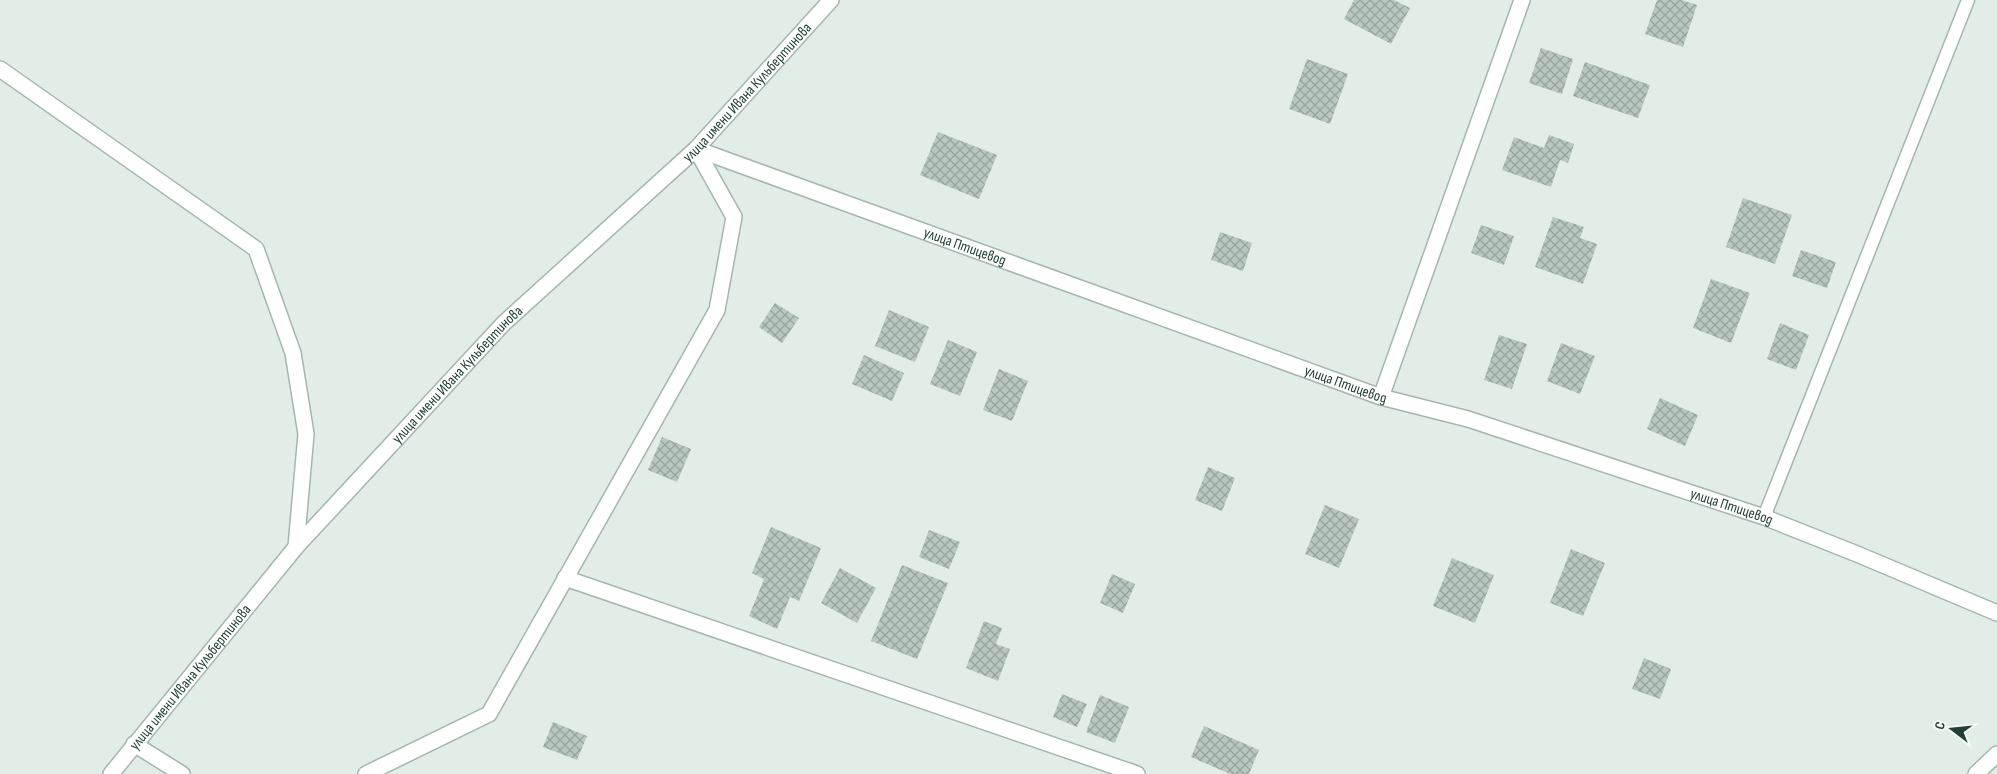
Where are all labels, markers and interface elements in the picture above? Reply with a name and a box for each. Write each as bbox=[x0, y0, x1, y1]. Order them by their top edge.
street label: улица имени Ивана Кульбертинова bbox=[679, 19, 816, 166]
street label: улица Птицевод bbox=[921, 223, 1009, 270]
street label: улица имени Ивана Кульбертинова bbox=[388, 302, 527, 448]
street label: улица Птицевод bbox=[1302, 361, 1389, 408]
street label: улица Птицевод bbox=[1688, 484, 1776, 530]
street label: улица имени Ивана Кульбертинова bbox=[125, 601, 256, 754]
north arrow bbox=[1927, 704, 1977, 754]
text: С bbox=[1931, 720, 1949, 731]

